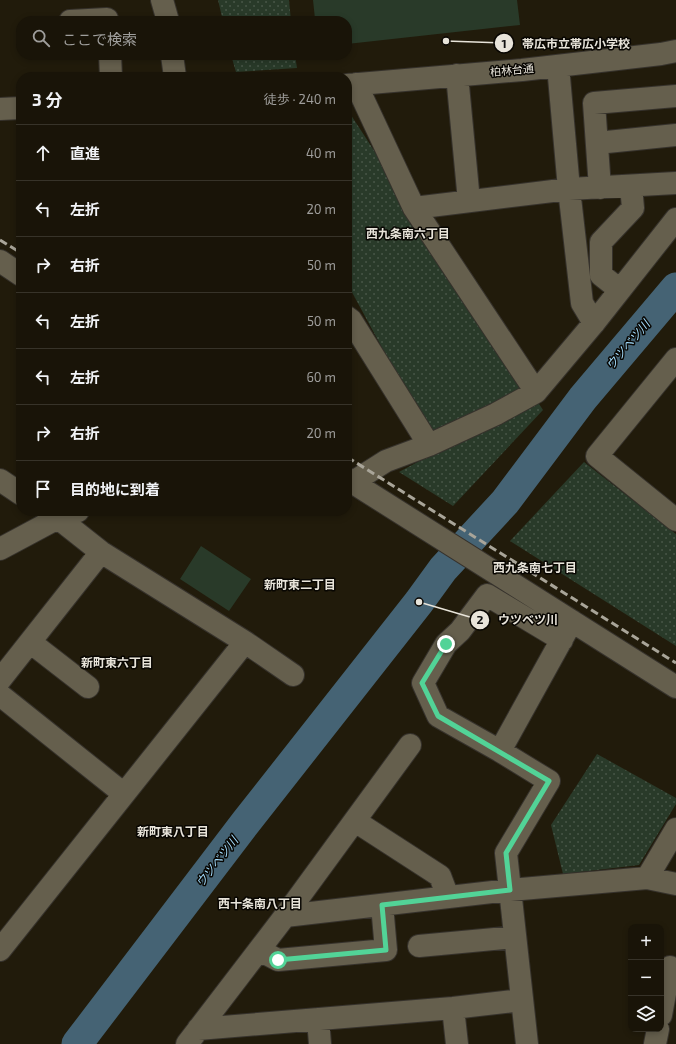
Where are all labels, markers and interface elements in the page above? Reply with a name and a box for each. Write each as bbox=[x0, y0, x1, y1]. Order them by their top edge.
search box bbox=[16, 16, 352, 60]
icon: search bbox=[30, 27, 52, 49]
text: ここで検索 bbox=[62, 30, 137, 48]
callout: 帯広市立帯広小学校 bbox=[494, 31, 638, 55]
text: 1 bbox=[501, 36, 507, 50]
text: 帯広市立帯広小学校 bbox=[522, 36, 630, 50]
street label: 柏林台通 bbox=[489, 61, 534, 78]
text: 3 分 bbox=[32, 89, 62, 109]
text: 徒歩 · 240 m bbox=[264, 91, 336, 107]
icon: ahead bbox=[32, 142, 54, 164]
text: 直進 bbox=[70, 144, 100, 162]
text: 40 m bbox=[306, 145, 336, 161]
icon: left bbox=[32, 198, 54, 220]
text: 左折 bbox=[70, 200, 100, 218]
text: 20 m bbox=[307, 201, 336, 217]
district label: 西九条南六丁目 bbox=[366, 226, 450, 240]
icon: right bbox=[32, 254, 54, 276]
text: 右折 bbox=[70, 256, 100, 274]
text: 50 m bbox=[307, 257, 336, 273]
icon: left bbox=[32, 310, 54, 332]
text: 左折 bbox=[70, 312, 100, 330]
text: 50 m bbox=[307, 313, 336, 329]
water label: ウツベツ川 bbox=[603, 315, 653, 372]
icon: left bbox=[32, 366, 54, 388]
text: 左折 bbox=[70, 368, 100, 386]
text: 60 m bbox=[306, 369, 336, 385]
icon: right bbox=[32, 422, 54, 444]
text: 右折 bbox=[70, 424, 100, 442]
text: 20 m bbox=[307, 425, 336, 441]
icon: arrive bbox=[32, 478, 54, 500]
text: 目的地に到着 bbox=[70, 480, 160, 498]
district label: 西九条南七丁目 bbox=[493, 560, 577, 574]
district label: 新町東二丁目 bbox=[264, 577, 336, 591]
callout: ウツベツ川 bbox=[470, 608, 566, 632]
text: 2 bbox=[477, 612, 484, 626]
text: ウツベツ川 bbox=[498, 612, 558, 626]
route end bbox=[437, 635, 455, 653]
district label: 新町東六丁目 bbox=[81, 655, 153, 669]
district label: 新町東八丁目 bbox=[137, 824, 209, 838]
water label: ウツベツ川 bbox=[192, 832, 241, 889]
district label: 西十条南八丁目 bbox=[218, 896, 302, 910]
map controls bbox=[628, 924, 664, 1032]
button: + bbox=[628, 924, 664, 960]
route start bbox=[269, 951, 287, 969]
button: − bbox=[628, 960, 664, 996]
button: layers bbox=[628, 996, 664, 1032]

